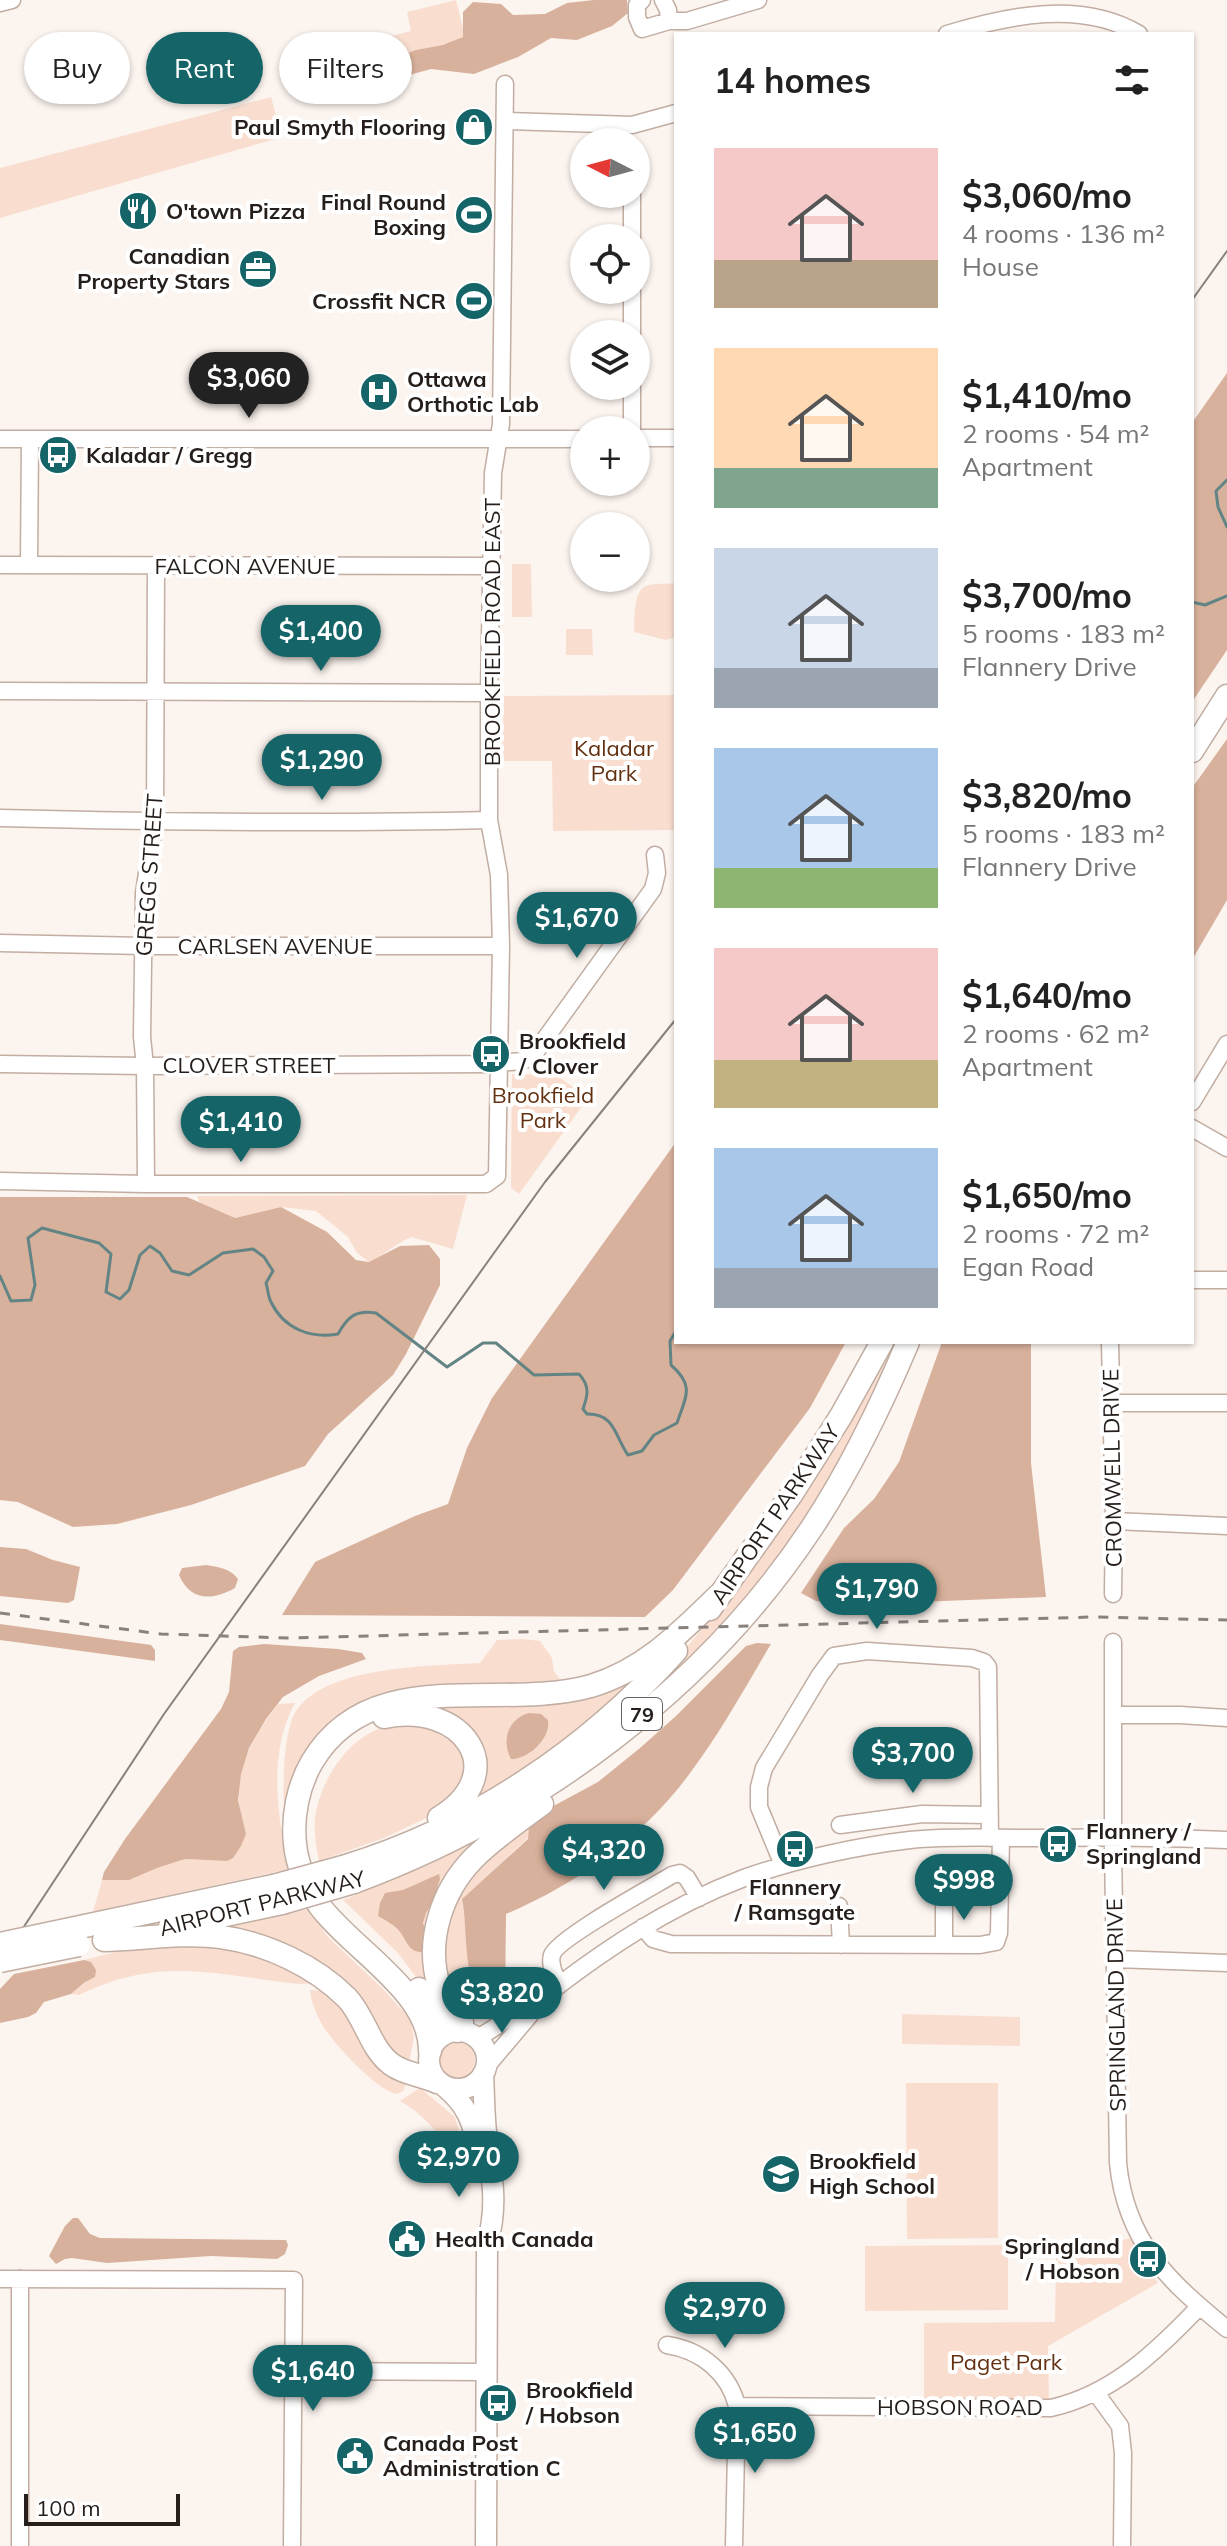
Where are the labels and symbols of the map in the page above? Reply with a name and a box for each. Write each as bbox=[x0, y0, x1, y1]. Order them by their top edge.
shop icon: Paul Smyth Flooring bbox=[453, 106, 495, 148]
place label: Paul Smyth Flooring bbox=[234, 113, 446, 141]
north arrow bbox=[570, 128, 650, 208]
place label: Final Round Boxing bbox=[321, 188, 446, 241]
restaurant icon: O'town Pizza bbox=[117, 190, 159, 232]
sports icon: Final Round Boxing bbox=[453, 194, 495, 236]
place label: O'town Pizza bbox=[166, 197, 305, 225]
place label: Canadian Property Stars bbox=[77, 242, 230, 295]
office icon: Canadian Property Stars bbox=[237, 248, 279, 290]
sports icon: Crossfit NCR bbox=[453, 280, 495, 322]
place label: Crossfit NCR bbox=[312, 287, 446, 315]
pin: $3,060 bbox=[184, 352, 314, 420]
place label: Ottawa Orthotic Lab bbox=[407, 365, 539, 418]
hospital icon: Ottawa Orthotic Lab bbox=[358, 371, 400, 413]
bus stop icon: Kaladar / Gregg bbox=[37, 434, 79, 476]
place label: Kaladar / Gregg bbox=[86, 441, 253, 469]
street label: BROOKFIELD ROAD EAST bbox=[478, 498, 506, 766]
street label: FALCON AVENUE bbox=[155, 552, 335, 580]
pin: $1,400 bbox=[256, 605, 386, 673]
pin: $1,290 bbox=[257, 734, 387, 802]
park label: Kaladar Park bbox=[574, 734, 654, 787]
street label: GREGG STREET bbox=[129, 793, 169, 957]
pin: $1,670 bbox=[512, 892, 642, 960]
street label: CARLSEN AVENUE bbox=[177, 932, 373, 960]
place label: Brookfield / Clover bbox=[518, 1027, 626, 1080]
bus stop icon: Brookfield / Clover bbox=[470, 1033, 512, 1075]
street label: CLOVER STREET bbox=[163, 1051, 335, 1079]
park label: Brookfield Park bbox=[492, 1081, 594, 1134]
pin: $1,410 bbox=[176, 1096, 306, 1164]
street label: CROMWELL DRIVE bbox=[1096, 1368, 1128, 1568]
street label: AIRPORT PARKWAY bbox=[704, 1418, 846, 1609]
pin: $1,790 bbox=[812, 1563, 942, 1631]
road number: 79 bbox=[622, 1698, 662, 1730]
pin: $3,700 bbox=[848, 1727, 978, 1795]
place label: Flannery / Springland bbox=[1086, 1817, 1201, 1870]
bus stop icon: Flannery / Springland bbox=[1037, 1823, 1079, 1865]
pin: $4,320 bbox=[539, 1824, 669, 1892]
bus stop icon: Flannery / Ramsgate bbox=[774, 1828, 816, 1870]
pin: $998 bbox=[917, 1854, 1011, 1922]
street label: AIRPORT PARKWAY bbox=[156, 1864, 368, 1942]
place label: Flannery / Ramsgate bbox=[734, 1873, 855, 1926]
street label: SPRINGLAND DRIVE bbox=[1100, 1898, 1132, 2112]
pin: $3,820 bbox=[437, 1967, 567, 2035]
pin: $2,970 bbox=[394, 2131, 524, 2199]
place label: Brookfield High School bbox=[809, 2147, 935, 2200]
school or university icon: Brookfield High School bbox=[760, 2153, 802, 2195]
public building icon: Health Canada bbox=[386, 2218, 428, 2260]
place label: Health Canada bbox=[435, 2225, 594, 2253]
place label: Springland / Hobson bbox=[1005, 2232, 1120, 2285]
bus stop icon: Springland / Hobson bbox=[1127, 2238, 1169, 2280]
pin: $2,970 bbox=[660, 2282, 790, 2350]
pin: $1,640 bbox=[248, 2345, 378, 2413]
park label: Paget Park bbox=[950, 2348, 1063, 2376]
place label: Brookfield / Hobson bbox=[525, 2376, 633, 2429]
bus stop icon: Brookfield / Hobson bbox=[477, 2382, 519, 2424]
street label: HOBSON ROAD bbox=[877, 2393, 1043, 2421]
pin: $1,650 bbox=[690, 2407, 820, 2475]
place label: Canada Post Administration C bbox=[383, 2429, 560, 2482]
public building icon: Canada Post Administration C bbox=[334, 2435, 376, 2477]
scale bar bbox=[24, 2490, 180, 2526]

